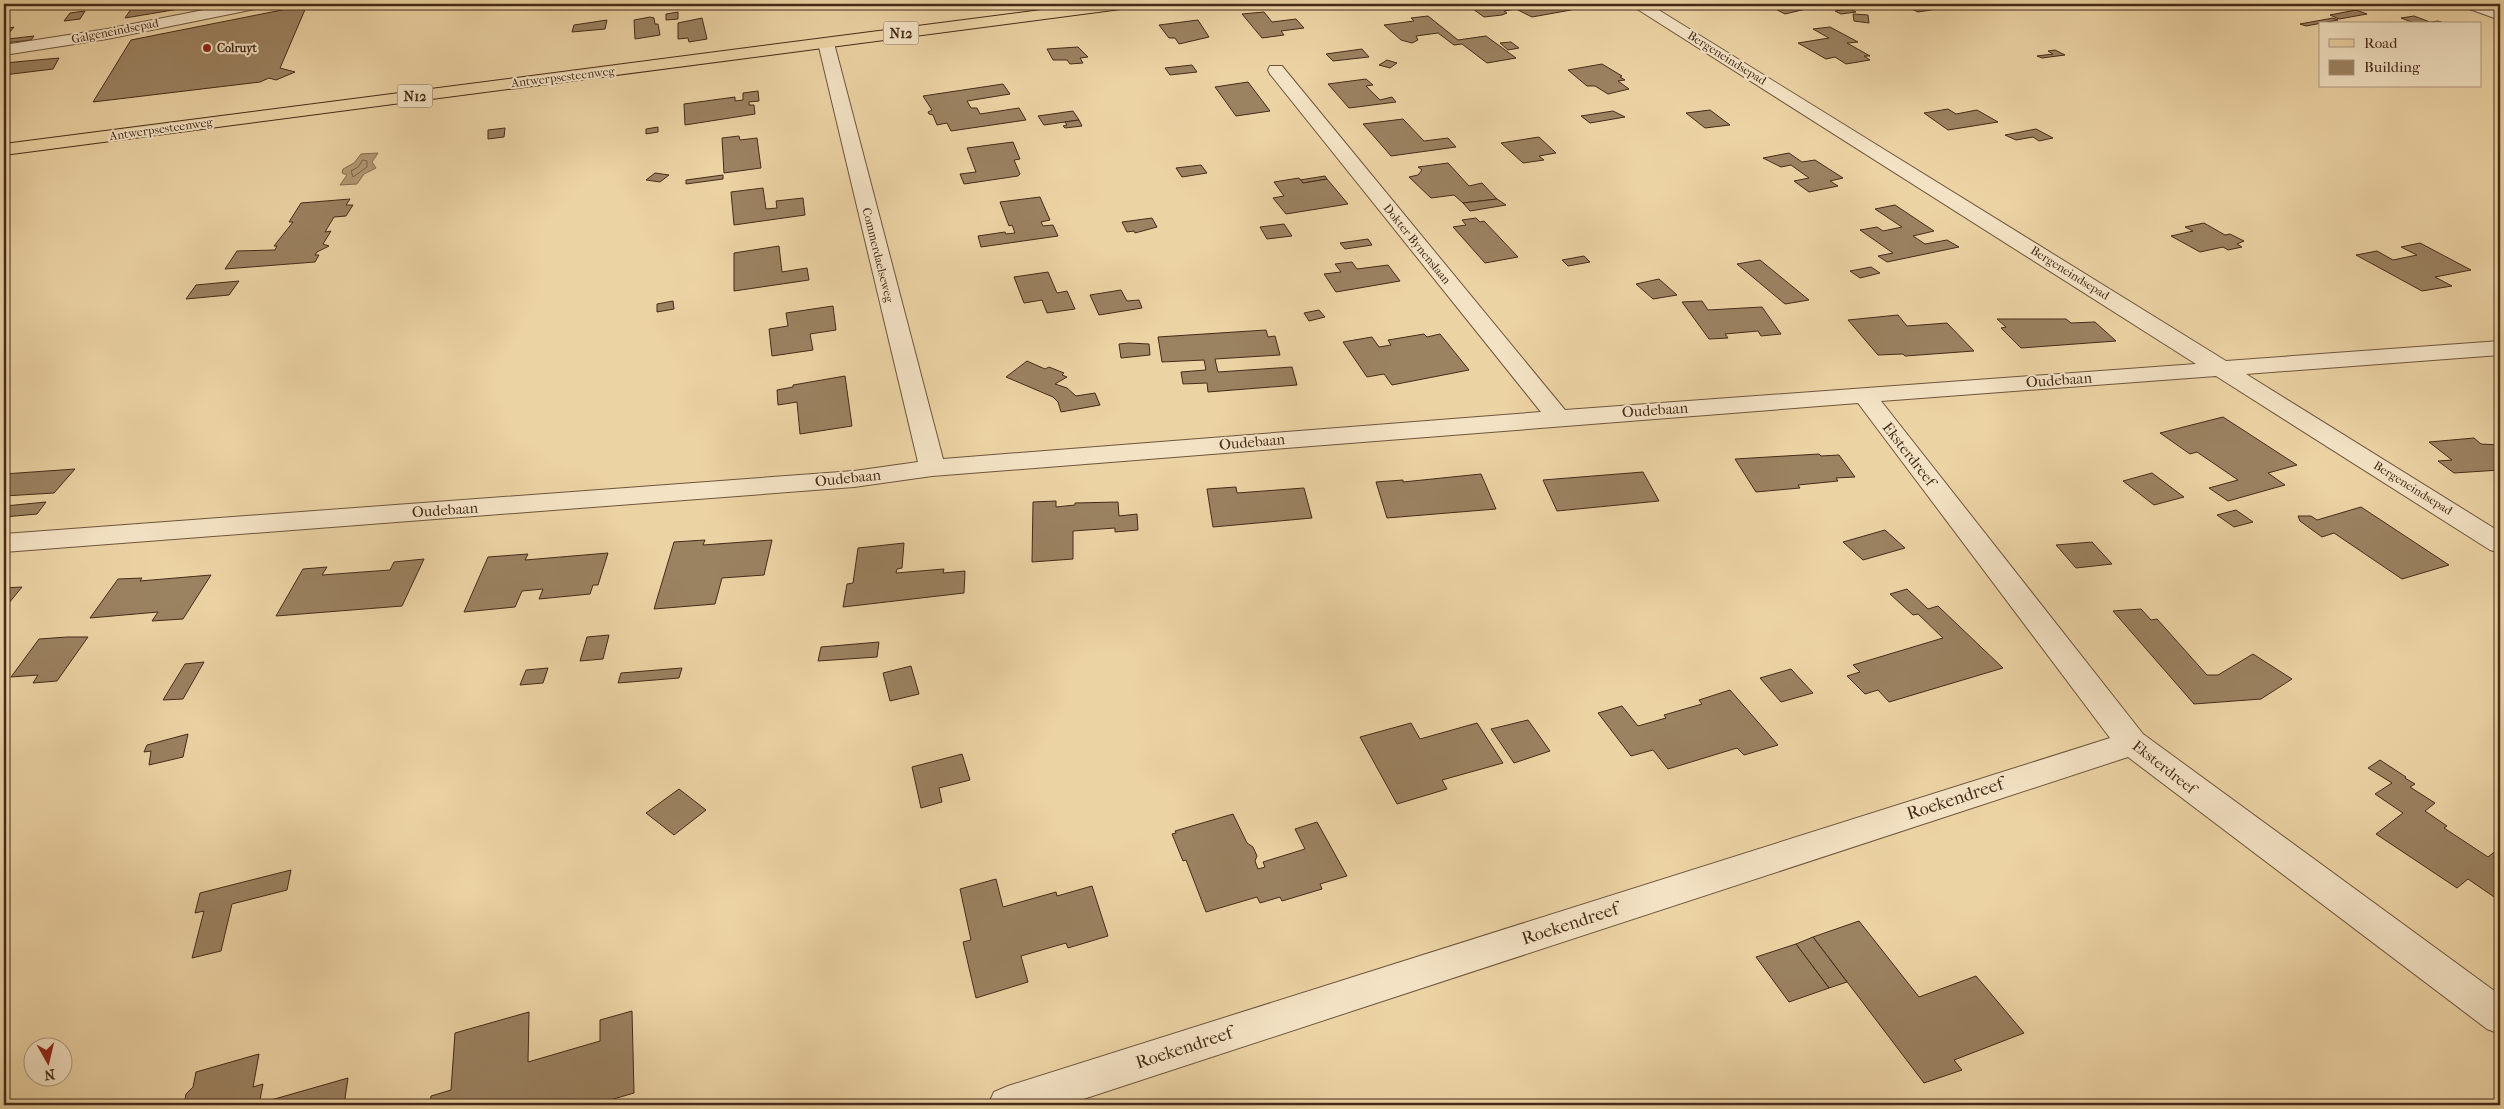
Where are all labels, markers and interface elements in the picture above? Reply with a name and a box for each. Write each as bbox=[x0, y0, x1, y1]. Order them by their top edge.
street label: Galgeneindsepad bbox=[70, 16, 160, 46]
road number: N12 bbox=[884, 22, 918, 44]
legend bbox=[2319, 22, 2482, 88]
street label: Bergeneindsepad bbox=[1685, 28, 1769, 88]
text: Road bbox=[2364, 34, 2398, 52]
place label: Colruyt bbox=[217, 41, 258, 56]
marker: Colruyt bbox=[201, 42, 213, 54]
text: Building bbox=[2364, 58, 2421, 76]
street label: Antwerpsesteenweg bbox=[509, 64, 616, 90]
road number: N12 bbox=[398, 84, 432, 108]
street label: Antwerpsesteenweg bbox=[107, 115, 214, 143]
street label: Dokter Bynenslaan bbox=[1380, 201, 1454, 287]
street label: Commerdaelseweg bbox=[859, 206, 897, 305]
street label: Bergeneindsepad bbox=[2028, 243, 2112, 303]
street label: Oudebaan bbox=[2025, 369, 2093, 391]
street label: Oudebaan bbox=[1621, 399, 1689, 421]
street label: Eksterdreef bbox=[1879, 419, 1941, 492]
street label: Oudebaan bbox=[1218, 430, 1286, 454]
street label: Bergeneindsepad bbox=[2371, 458, 2455, 518]
street label: Oudebaan bbox=[814, 466, 882, 490]
street label: Oudebaan bbox=[411, 499, 479, 521]
street label: Eksterdreef bbox=[2129, 737, 2202, 799]
street label: Roekendreef bbox=[1904, 772, 2010, 824]
street label: Roekendreef bbox=[1519, 897, 1625, 949]
street label: Roekendreef bbox=[1133, 1021, 1239, 1073]
north arrow bbox=[22, 1036, 72, 1086]
text: N bbox=[43, 1065, 56, 1084]

